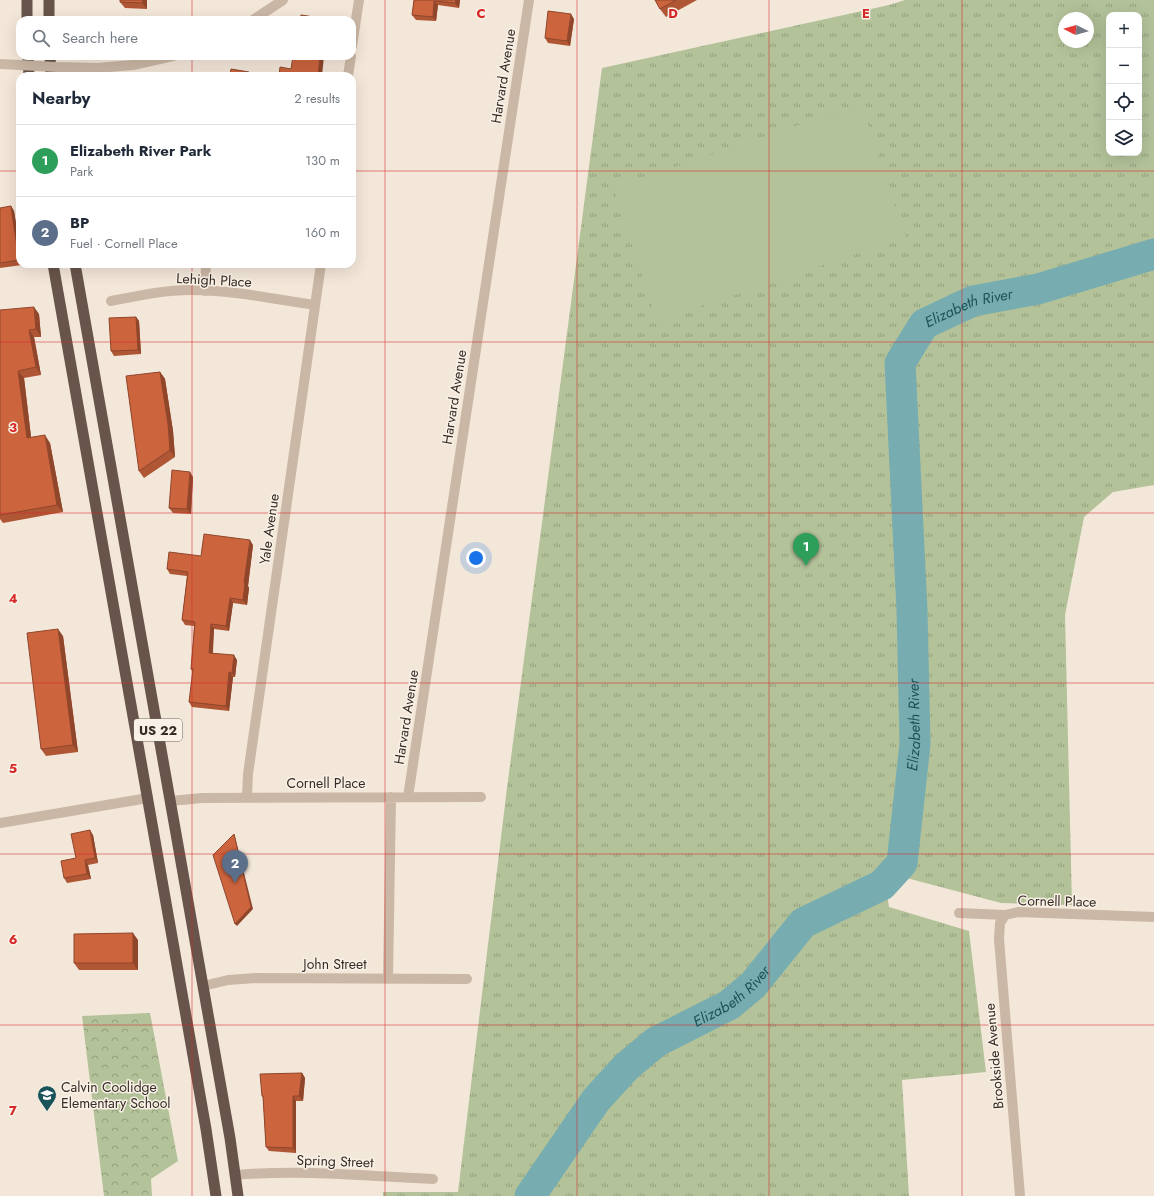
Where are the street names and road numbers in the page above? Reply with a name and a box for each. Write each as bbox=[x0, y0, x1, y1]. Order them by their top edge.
street label: Harvard Avenue bbox=[486, 27, 520, 125]
street label: Lehigh Place bbox=[176, 268, 252, 292]
street label: Harvard Avenue bbox=[437, 348, 471, 446]
street label: Yale Avenue bbox=[254, 492, 284, 566]
street label: Harvard Avenue bbox=[389, 668, 423, 766]
road number: US 22 bbox=[134, 719, 182, 741]
street label: Cornell Place bbox=[287, 773, 365, 793]
street label: Cornell Place bbox=[1017, 890, 1097, 912]
street label: John Street bbox=[301, 954, 367, 974]
street label: Brookside Avenue bbox=[979, 1002, 1009, 1110]
street label: Spring Street bbox=[296, 1150, 374, 1172]

